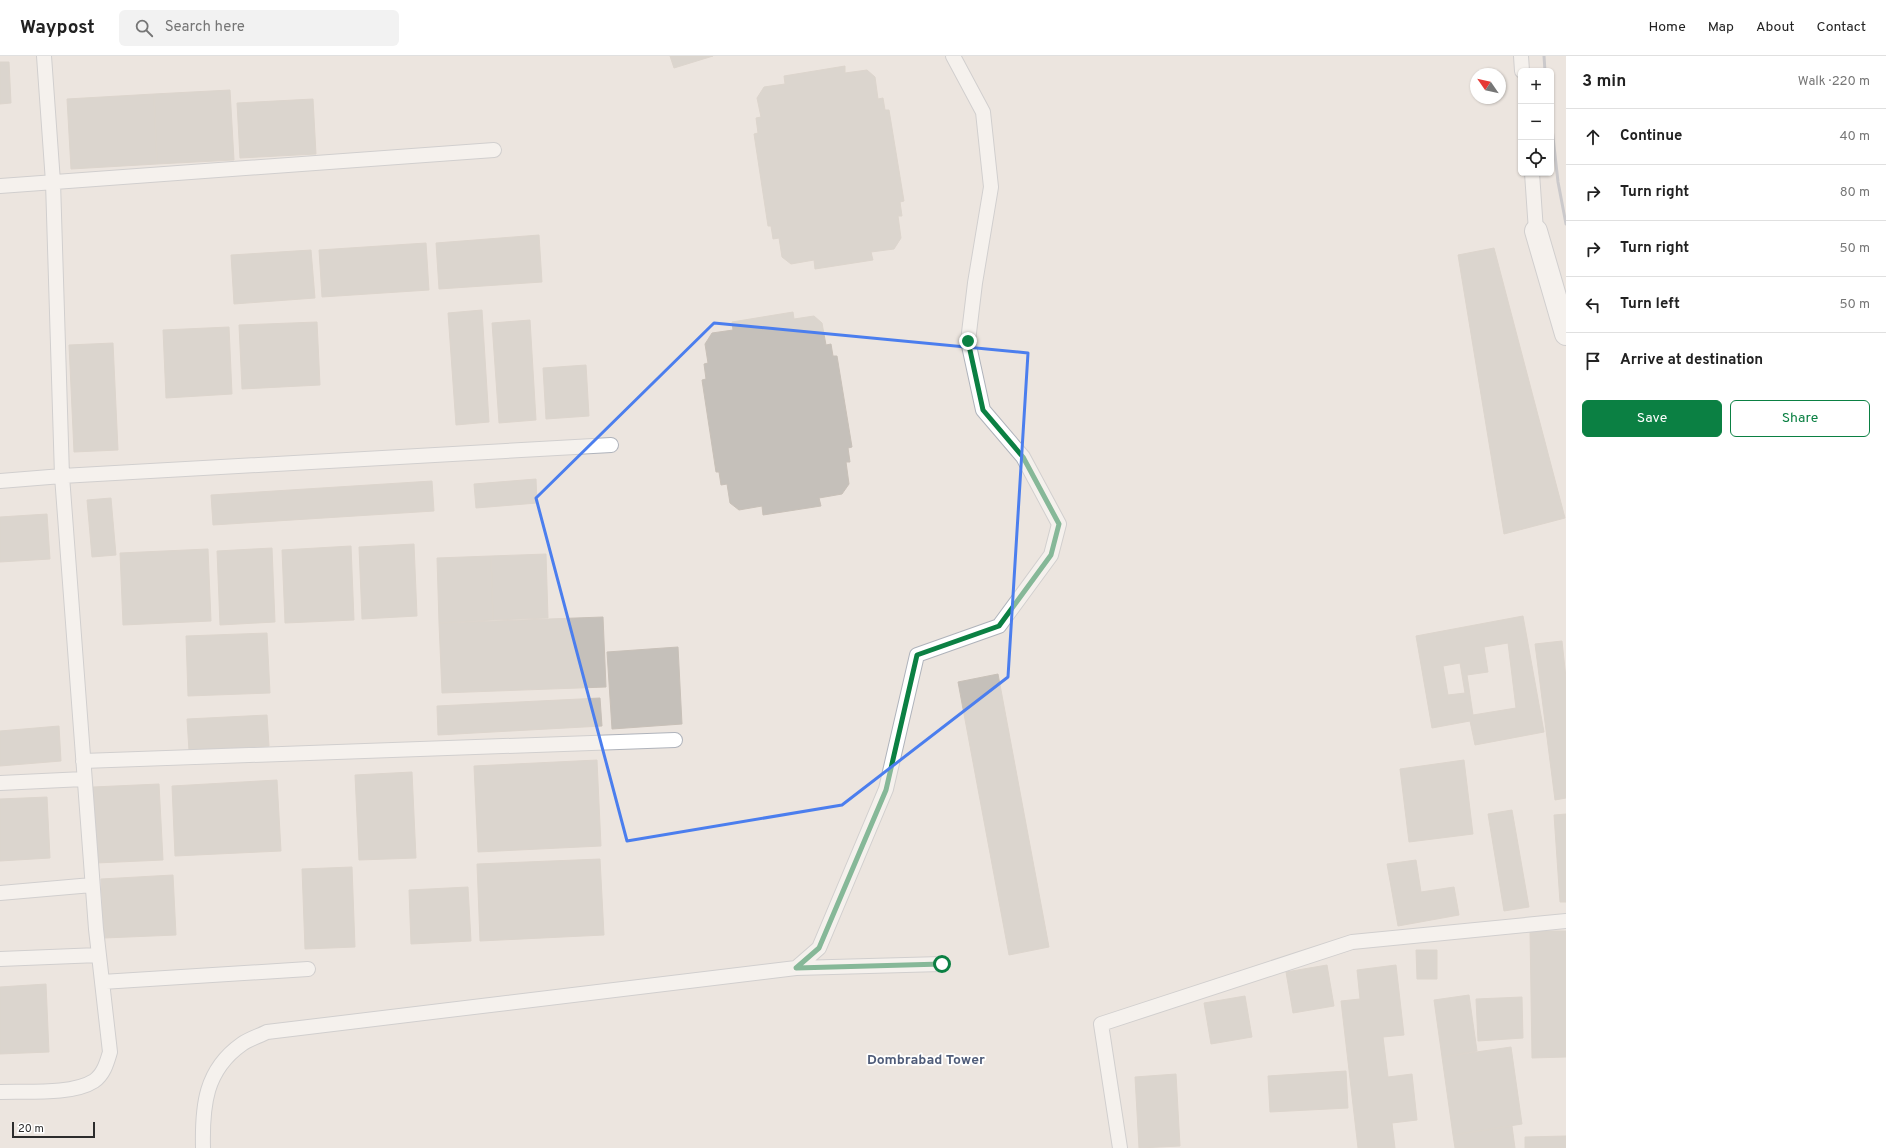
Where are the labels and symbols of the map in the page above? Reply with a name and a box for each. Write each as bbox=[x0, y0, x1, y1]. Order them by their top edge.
north arrow bbox=[1470, 68, 1506, 104]
route end bbox=[959, 332, 977, 350]
route start bbox=[933, 955, 951, 973]
district label: Dombrabad Tower bbox=[867, 1052, 985, 1069]
scale bar bbox=[12, 1120, 95, 1139]

